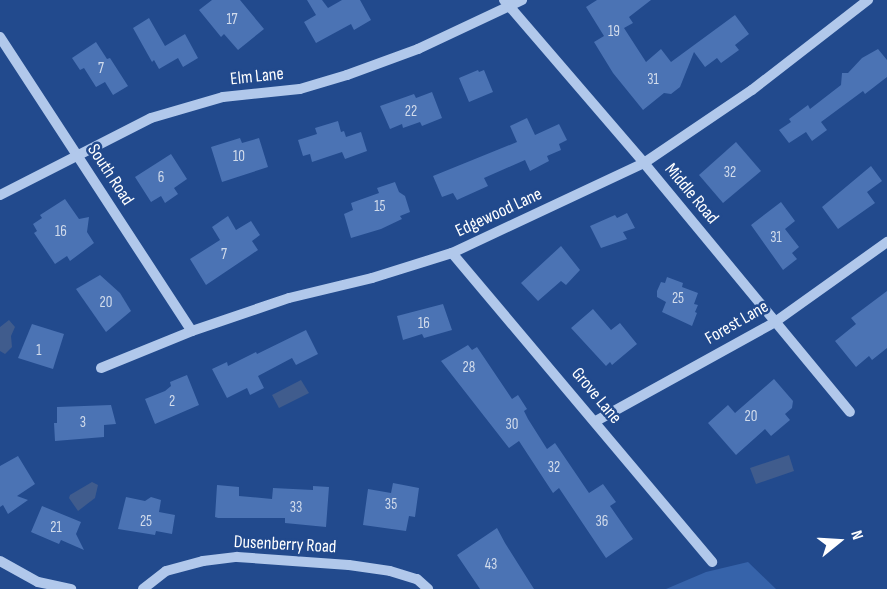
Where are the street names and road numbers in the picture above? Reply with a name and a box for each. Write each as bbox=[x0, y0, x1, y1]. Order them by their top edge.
street label: Elm Lane bbox=[229, 63, 285, 91]
street label: South Road bbox=[82, 140, 138, 210]
street label: Middle Road bbox=[659, 159, 723, 229]
street label: Edgewood Lane bbox=[452, 184, 546, 242]
street label: Forest Lane bbox=[702, 296, 772, 350]
street label: Grove Lane bbox=[566, 364, 626, 428]
street label: Dusenberry Road bbox=[233, 532, 337, 558]

